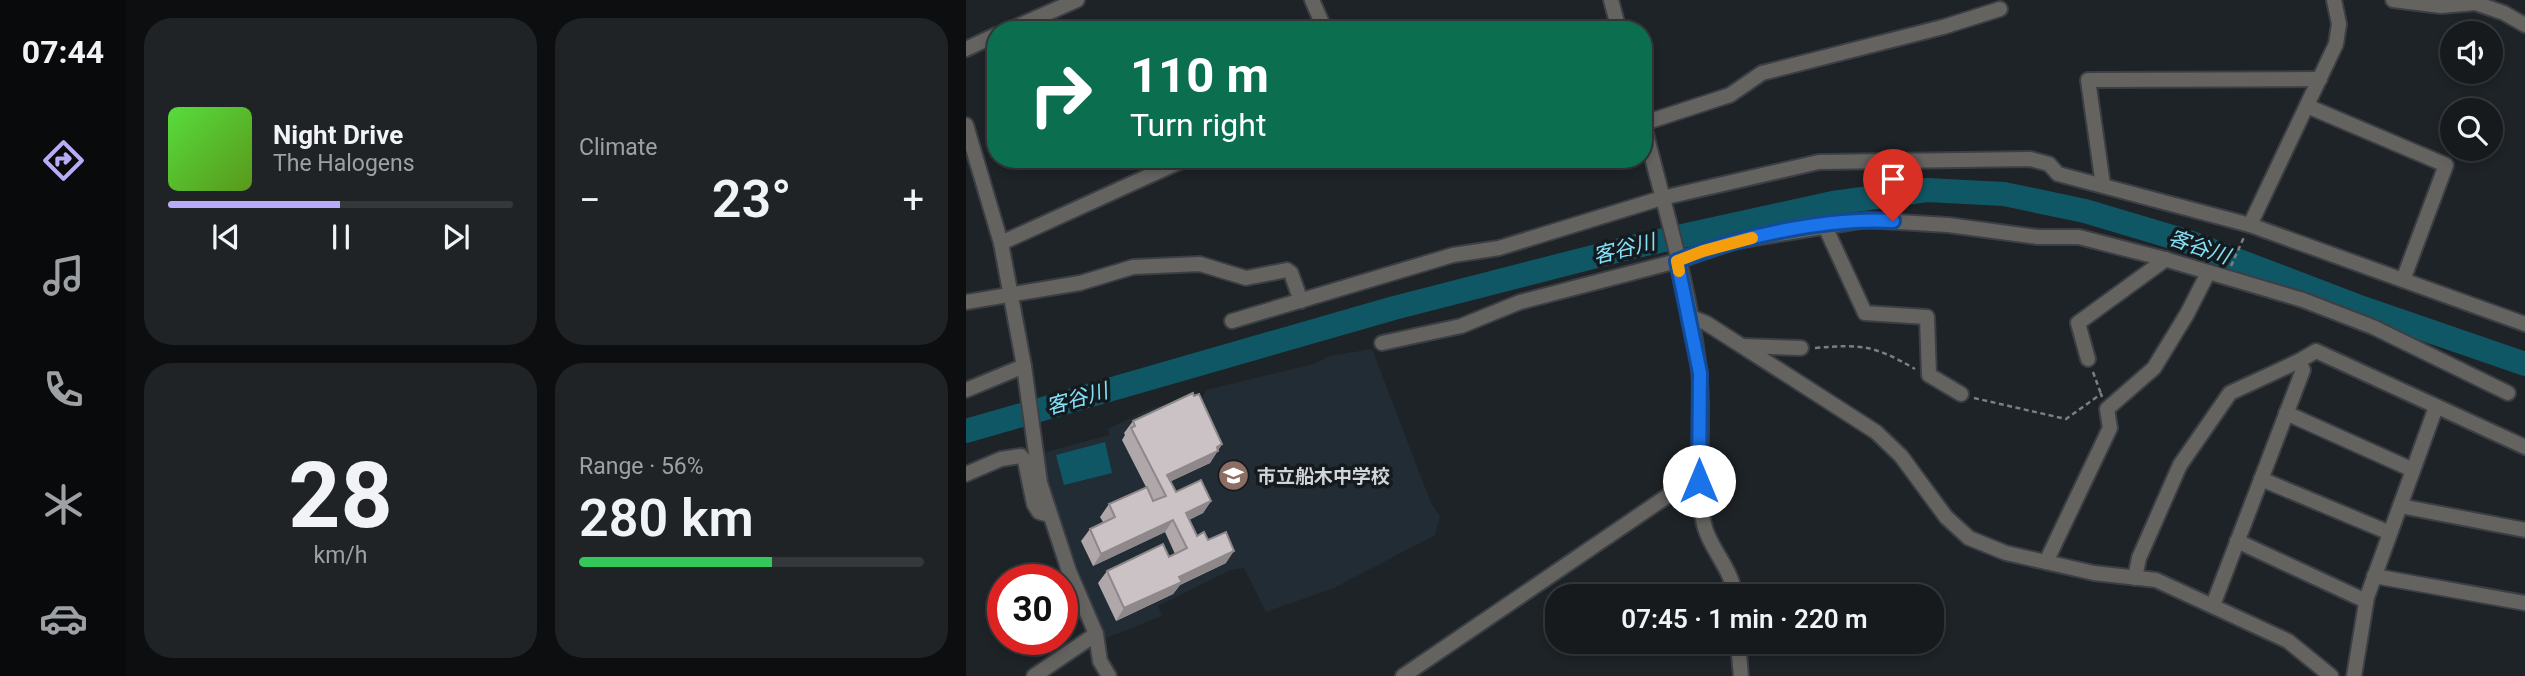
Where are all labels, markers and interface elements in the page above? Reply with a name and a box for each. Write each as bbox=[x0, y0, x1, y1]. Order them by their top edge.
map controls bbox=[2440, 21, 2503, 161]
button: sound bbox=[2440, 21, 2503, 84]
text: 07:44 bbox=[22, 33, 104, 71]
text: 110 m bbox=[1130, 47, 1269, 104]
icon: right bbox=[1015, 49, 1106, 140]
button: search bbox=[2440, 98, 2503, 161]
text: Turn right bbox=[1130, 106, 1266, 144]
text: Night Drive bbox=[273, 120, 403, 150]
text: Climate bbox=[579, 134, 658, 161]
icon: directions bbox=[39, 136, 88, 185]
pin bbox=[1863, 149, 1923, 221]
text: The Halogens bbox=[273, 150, 415, 177]
icon: arrive bbox=[1874, 160, 1912, 198]
text: 23° bbox=[712, 169, 791, 230]
text: − bbox=[579, 178, 601, 222]
text: + bbox=[902, 178, 924, 222]
icon: previous bbox=[207, 218, 245, 256]
icon: pause bbox=[322, 218, 360, 256]
icon: next bbox=[437, 218, 475, 256]
water label: 客谷川 bbox=[2165, 225, 2235, 269]
water label: 客谷川 bbox=[1591, 229, 1659, 268]
icon: music bbox=[39, 251, 88, 300]
icon: phone bbox=[39, 365, 88, 414]
water label: 客谷川 bbox=[1043, 378, 1113, 419]
text: 28 bbox=[288, 443, 393, 549]
position arrow bbox=[1662, 444, 1736, 518]
text: Range · 56% bbox=[579, 453, 704, 480]
school or university icon: 市立船木中学校 bbox=[1217, 459, 1251, 493]
place label: 市立船木中学校 bbox=[1257, 465, 1390, 488]
icon: climate bbox=[39, 480, 88, 529]
text: 280 km bbox=[579, 488, 754, 549]
text: km/h bbox=[314, 542, 368, 569]
speed limit sign: 30 bbox=[987, 564, 1078, 655]
icon: car bbox=[39, 594, 88, 643]
text: 07:45 · 1 min · 220 m bbox=[1621, 604, 1868, 634]

